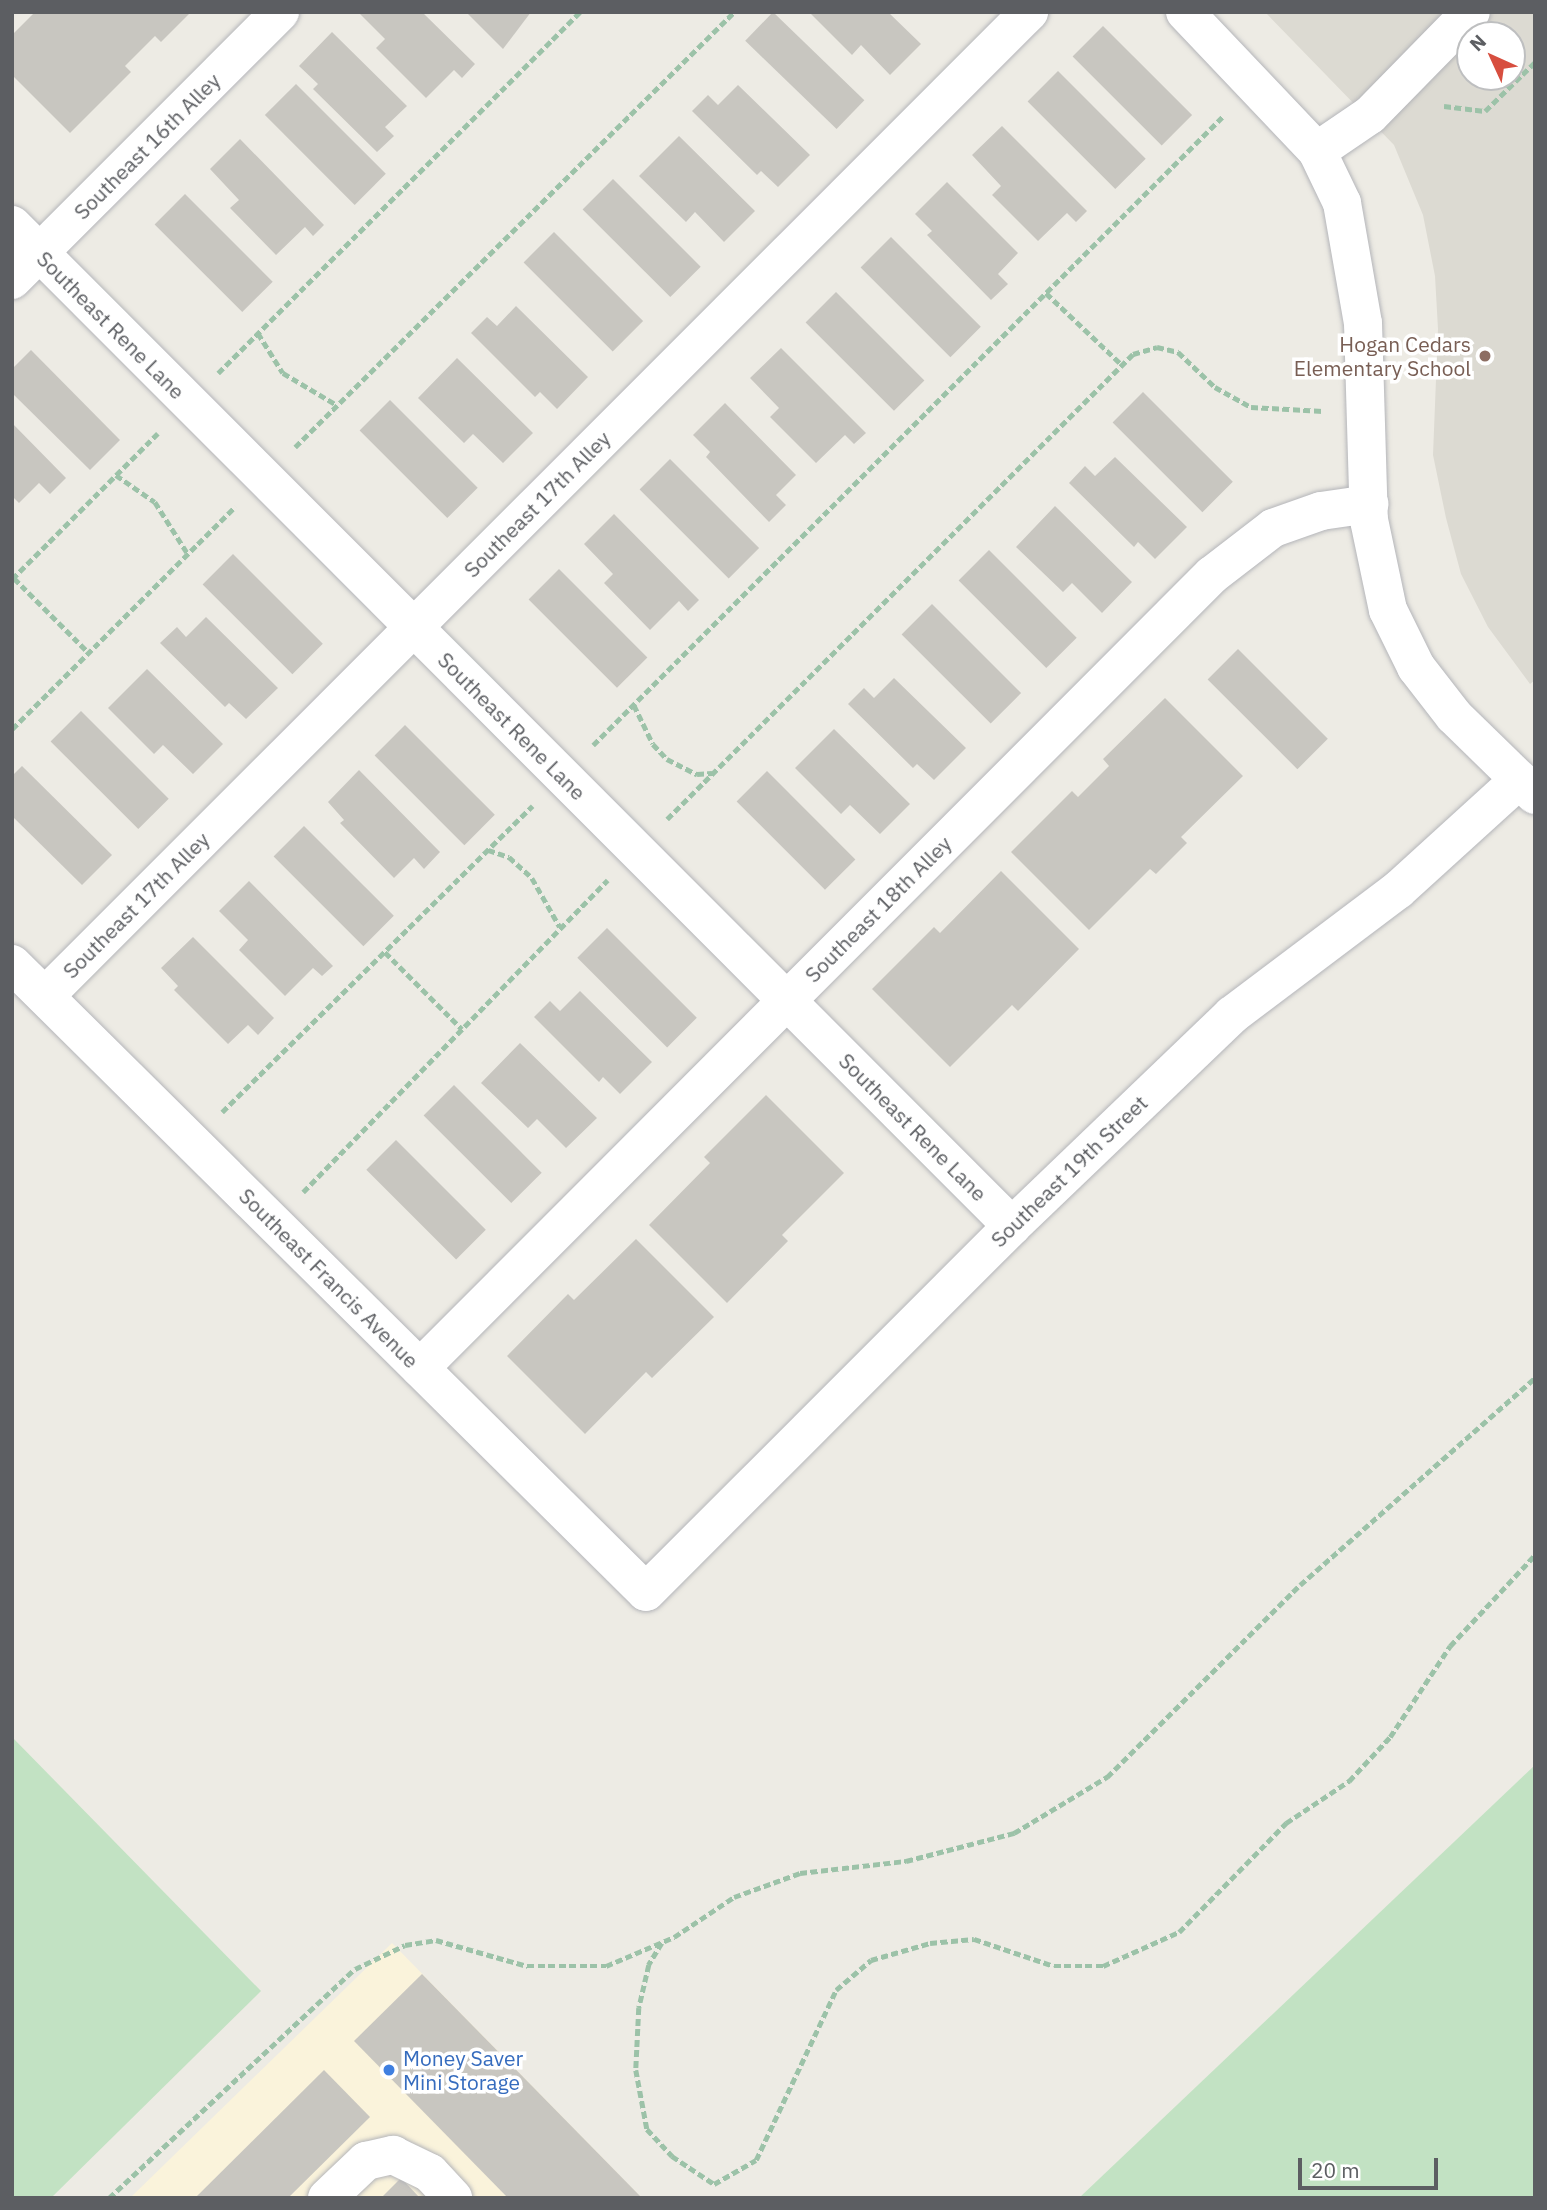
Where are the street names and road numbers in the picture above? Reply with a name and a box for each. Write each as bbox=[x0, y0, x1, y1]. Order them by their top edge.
street label: Southeast 16th Alley bbox=[69, 68, 225, 224]
street label: Southeast Rene Lane bbox=[32, 246, 190, 404]
street label: Southeast 17th Alley bbox=[459, 426, 615, 582]
street label: Southeast Rene Lane bbox=[433, 647, 591, 805]
street label: Southeast 17th Alley bbox=[58, 827, 214, 983]
street label: Southeast 18th Alley bbox=[800, 831, 956, 987]
street label: Southeast Rene Lane bbox=[834, 1048, 992, 1206]
street label: Southeast 19th Street bbox=[986, 1090, 1152, 1252]
street label: Southeast Francis Avenue bbox=[234, 1183, 424, 1373]

